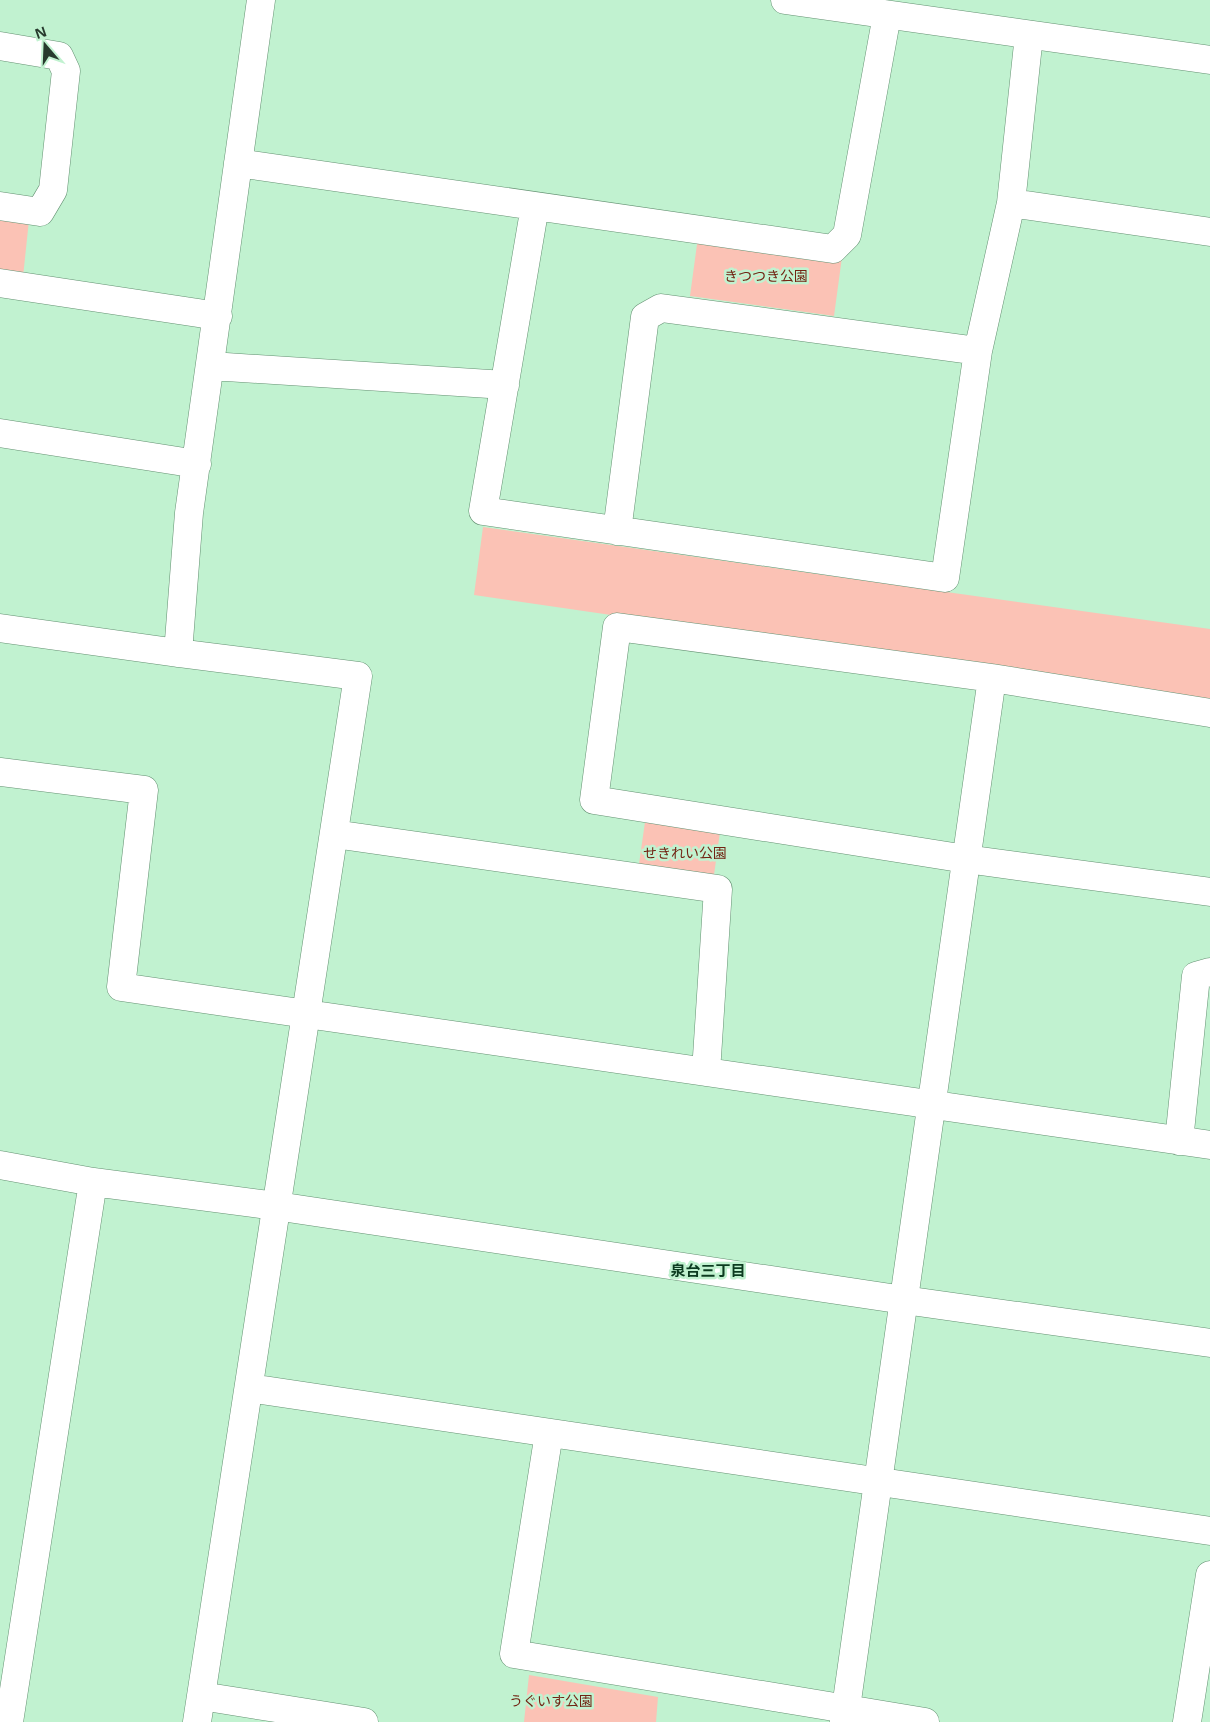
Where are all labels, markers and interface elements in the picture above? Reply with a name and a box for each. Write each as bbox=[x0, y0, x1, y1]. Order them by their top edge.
north arrow bbox=[20, 20, 70, 70]
text: N bbox=[32, 21, 49, 43]
park label: きつつき公園 bbox=[724, 266, 808, 285]
park label: せきれい公園 bbox=[643, 843, 727, 862]
district label: 泉台三丁目 bbox=[670, 1260, 746, 1280]
park label: うぐいす公園 bbox=[509, 1691, 593, 1710]

